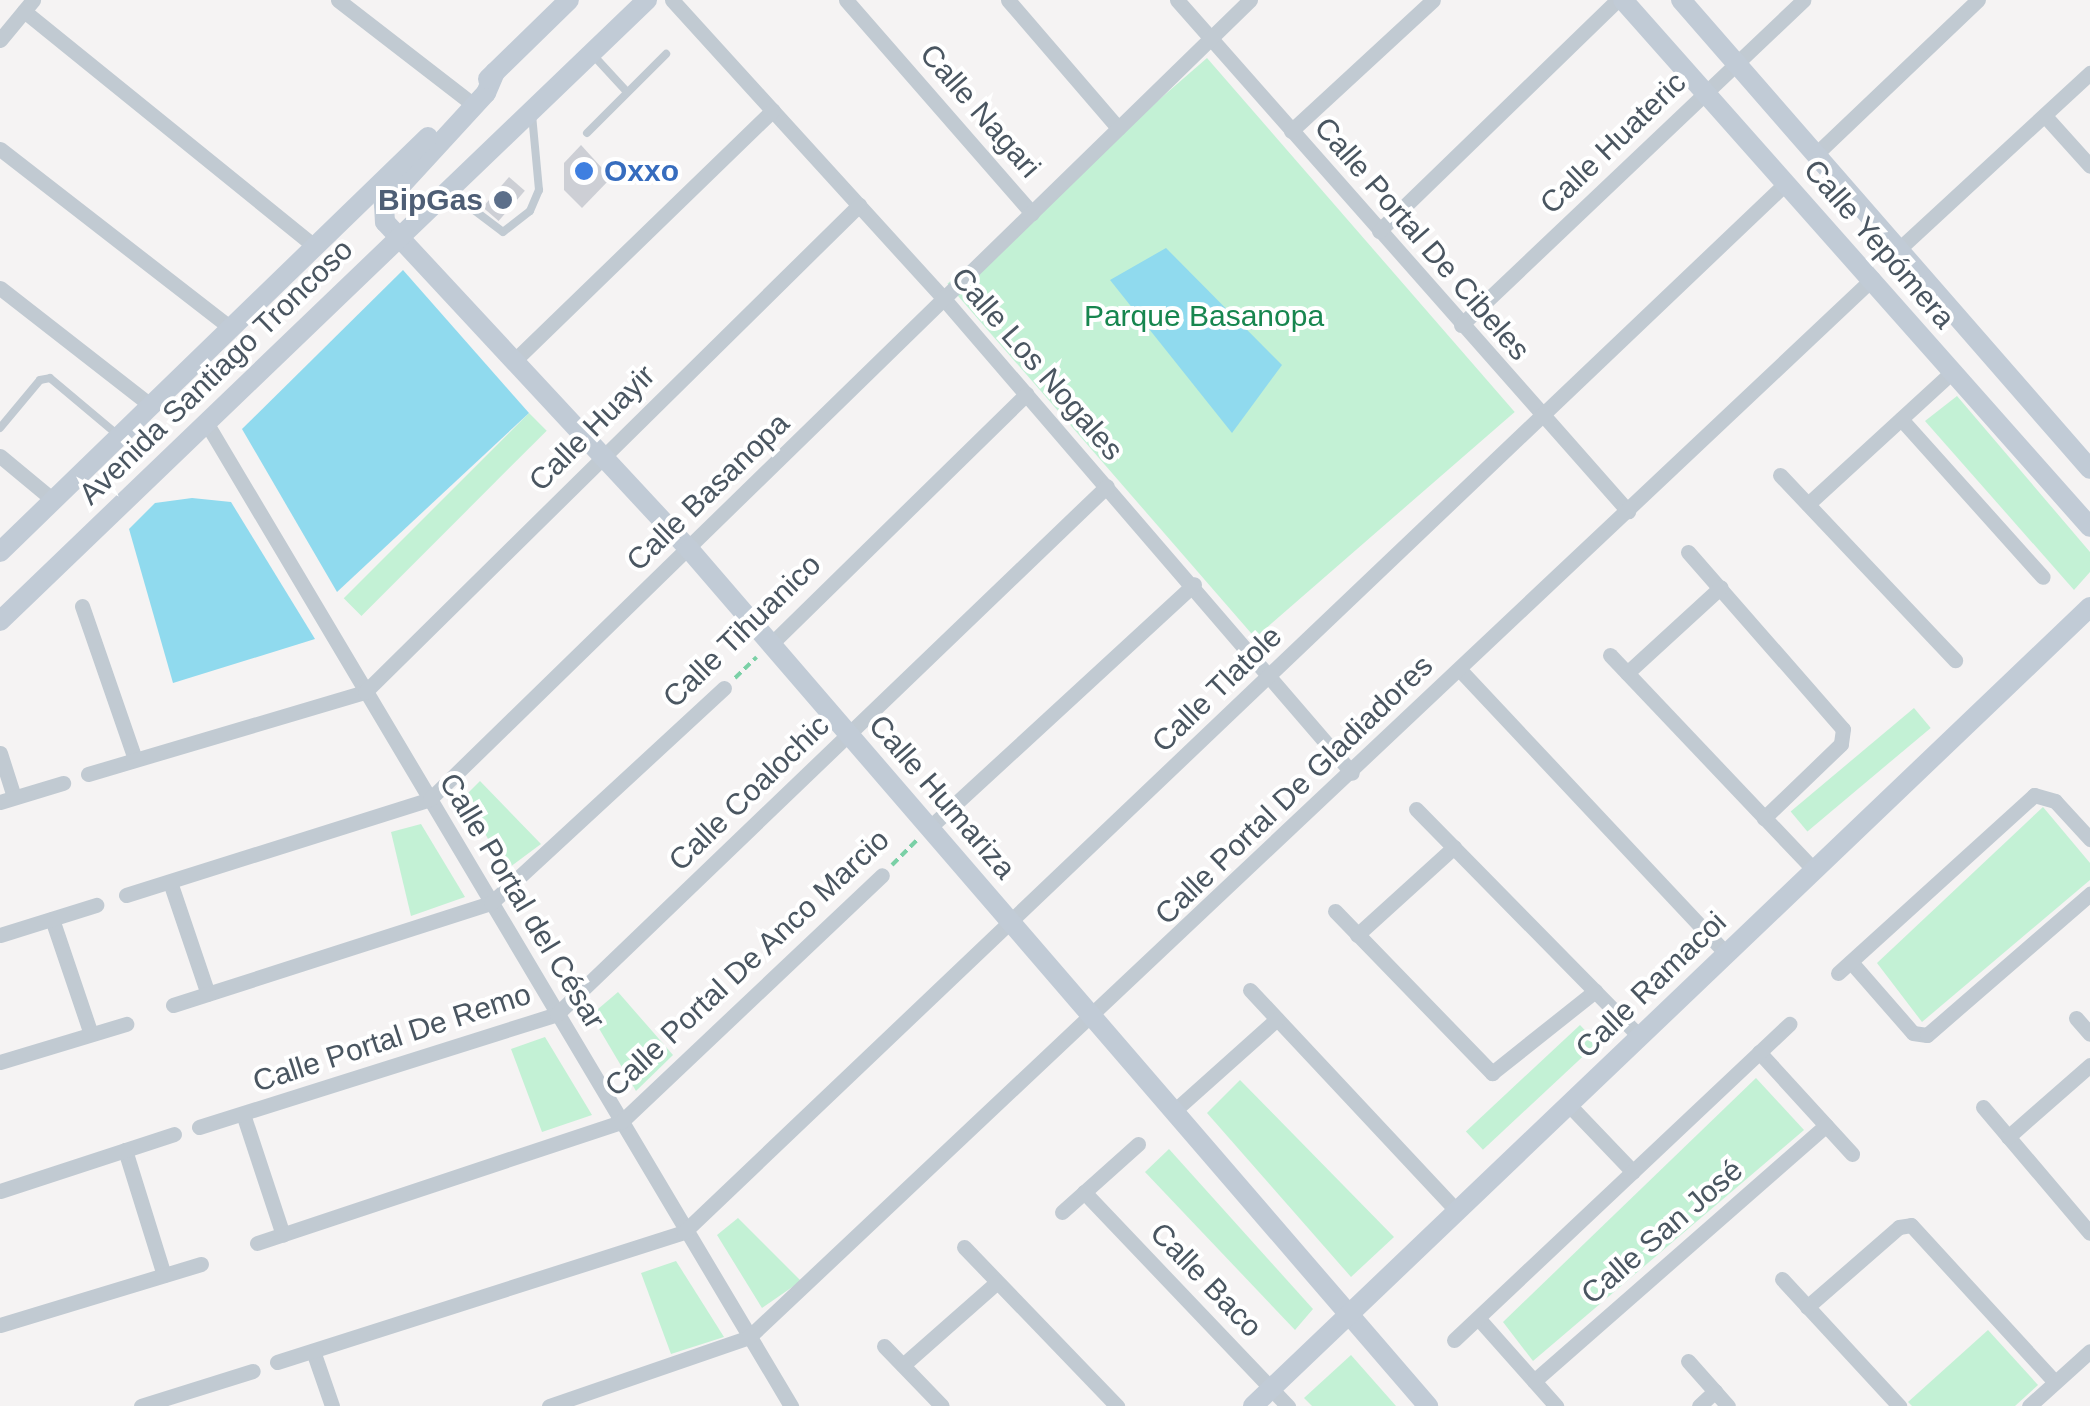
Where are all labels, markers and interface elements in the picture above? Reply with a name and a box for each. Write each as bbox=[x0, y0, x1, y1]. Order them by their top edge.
street label: Calle Nagari bbox=[912, 37, 1048, 185]
street label: Calle Huateric bbox=[1533, 65, 1693, 221]
street label: Calle Portal De Cibeles bbox=[1307, 110, 1537, 368]
street label: Calle Yepómera bbox=[1796, 152, 1962, 336]
place label: Oxxo bbox=[604, 153, 679, 189]
marker: Oxxo bbox=[573, 160, 595, 182]
place label: BipGas bbox=[378, 182, 483, 218]
marker: BipGas bbox=[492, 189, 514, 211]
street label: Avenida Santiago Troncoso bbox=[72, 232, 360, 512]
street label: Calle Los Nogales bbox=[944, 260, 1130, 468]
park label: Parque Basanopa bbox=[1084, 298, 1324, 334]
street label: Calle Huayir bbox=[522, 358, 662, 498]
street label: Calle Basanopa bbox=[619, 405, 797, 579]
street label: Calle Tihuanico bbox=[656, 547, 828, 715]
street label: Calle Tlatole bbox=[1145, 618, 1289, 760]
street label: Calle Portal De Gladiadores bbox=[1148, 648, 1440, 932]
street label: Calle Coalochic bbox=[662, 708, 836, 878]
street label: Calle Humariza bbox=[861, 708, 1023, 886]
street label: Calle Portal del César bbox=[431, 767, 613, 1035]
street label: Calle Portal De Anco Marcio bbox=[597, 821, 897, 1105]
street label: Calle Ramacoi bbox=[1568, 904, 1734, 1066]
street label: Calle Portal De Remo bbox=[248, 976, 536, 1100]
street label: Calle San José bbox=[1574, 1152, 1750, 1312]
street label: Calle Baco bbox=[1143, 1215, 1269, 1345]

